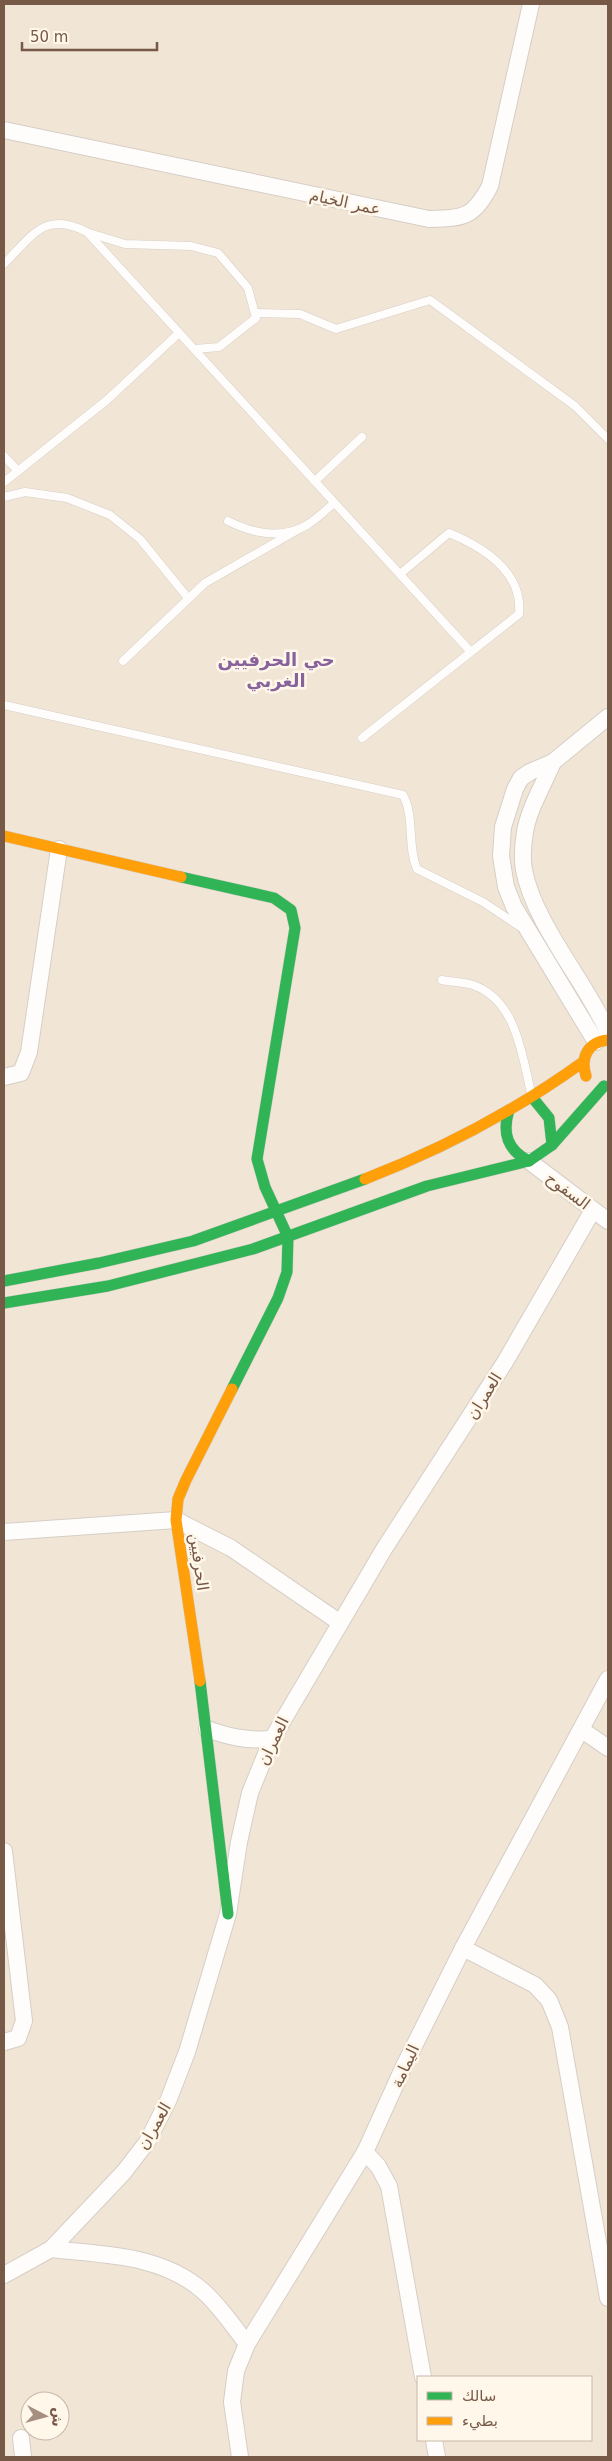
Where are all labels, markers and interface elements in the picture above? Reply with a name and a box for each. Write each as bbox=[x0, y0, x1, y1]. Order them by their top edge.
scale bar bbox=[22, 20, 158, 52]
text: 50 m bbox=[30, 28, 68, 46]
street label: عمر الخيام bbox=[308, 185, 382, 220]
district label: حي الحرفيين الغربي bbox=[217, 649, 335, 692]
street label: السفوح bbox=[542, 1168, 594, 1215]
street label: العمران bbox=[462, 1369, 507, 1423]
street label: الحرفيين bbox=[185, 1532, 212, 1592]
street label: العمران bbox=[253, 1714, 294, 1769]
street label: اليمامة bbox=[387, 2041, 423, 2091]
street label: العمران bbox=[133, 2099, 176, 2153]
legend bbox=[417, 2376, 592, 2441]
text: سالك bbox=[462, 2387, 496, 2405]
north arrow bbox=[20, 2391, 70, 2441]
text: ش bbox=[49, 2407, 67, 2428]
text: بطيء bbox=[462, 2412, 498, 2431]

